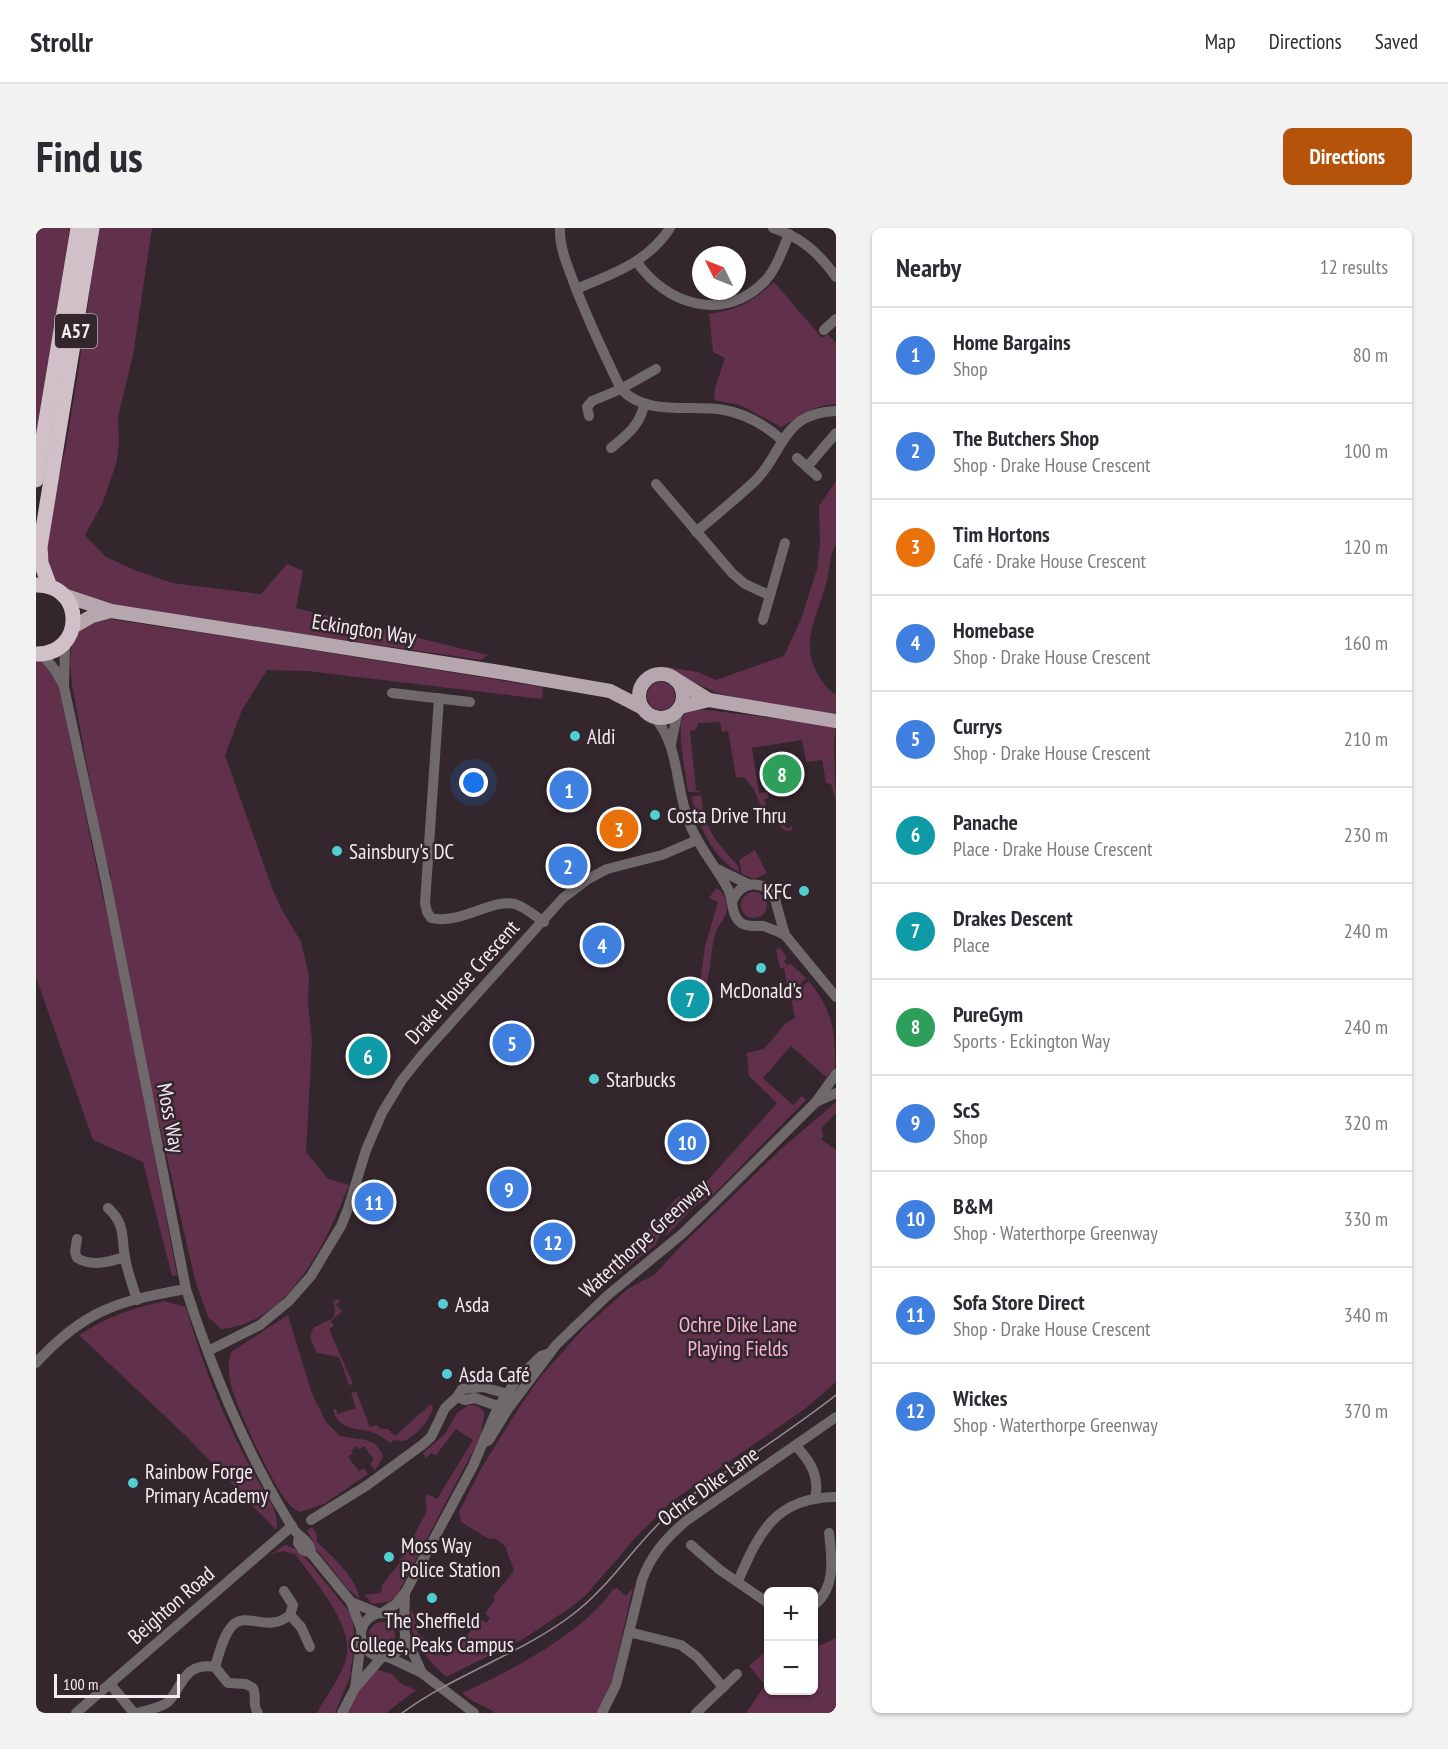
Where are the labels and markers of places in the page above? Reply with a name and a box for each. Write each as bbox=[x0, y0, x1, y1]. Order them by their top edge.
place label: Aldi bbox=[587, 723, 615, 750]
marker: Aldi bbox=[568, 729, 582, 743]
pin: 8 bbox=[762, 752, 802, 796]
pin: 1 bbox=[550, 768, 588, 812]
place label: Costa Drive Thru bbox=[667, 802, 786, 829]
pin: 3 bbox=[600, 806, 638, 852]
marker: Costa Drive Thru bbox=[648, 808, 662, 822]
place label: Sainsbury's DC bbox=[349, 838, 454, 865]
marker: Sainsbury's DC bbox=[330, 844, 344, 858]
pin: 2 bbox=[548, 844, 588, 888]
place label: KFC bbox=[763, 878, 792, 905]
marker: KFC bbox=[797, 884, 811, 898]
pin: 4 bbox=[582, 922, 622, 968]
marker: McDonald's bbox=[754, 961, 768, 975]
pin: 7 bbox=[670, 976, 710, 1022]
place label: McDonald's bbox=[720, 977, 802, 1004]
pin: 5 bbox=[492, 1020, 532, 1066]
pin: 6 bbox=[348, 1034, 388, 1078]
place label: Starbucks bbox=[606, 1066, 676, 1093]
marker: Starbucks bbox=[587, 1072, 601, 1086]
pin: 10 bbox=[668, 1120, 706, 1164]
pin: 9 bbox=[490, 1166, 528, 1212]
pin: 11 bbox=[354, 1180, 394, 1224]
pin: 12 bbox=[534, 1220, 572, 1264]
place label: Asda bbox=[455, 1291, 490, 1318]
marker: Asda bbox=[436, 1297, 450, 1311]
place label: Asda Café bbox=[459, 1361, 530, 1388]
marker: Asda Café bbox=[440, 1367, 454, 1381]
place label: Rainbow Forge Primary Academy bbox=[145, 1458, 268, 1509]
marker: Rainbow Forge Primary Academy bbox=[126, 1476, 140, 1490]
place label: Moss Way Police Station bbox=[401, 1532, 500, 1583]
marker: Moss Way Police Station bbox=[382, 1550, 396, 1564]
marker: The Sheffield College, Peaks Campus bbox=[425, 1591, 439, 1605]
place label: The Sheffield College, Peaks Campus bbox=[350, 1607, 514, 1658]

